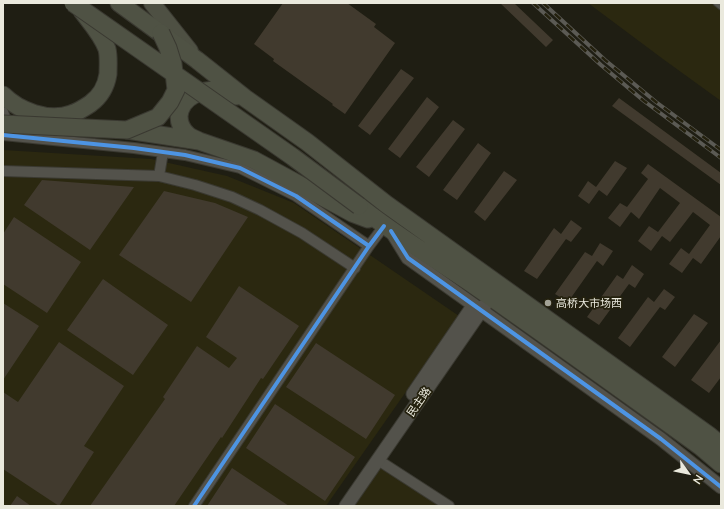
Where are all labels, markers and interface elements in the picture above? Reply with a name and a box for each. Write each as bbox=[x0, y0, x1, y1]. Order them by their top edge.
place label: 高桥大市场西 bbox=[556, 296, 622, 310]
marker: 高桥大市场西 bbox=[543, 298, 553, 308]
street label: 民主路 bbox=[404, 385, 434, 419]
north arrow bbox=[668, 453, 708, 493]
text: N bbox=[691, 473, 706, 487]

